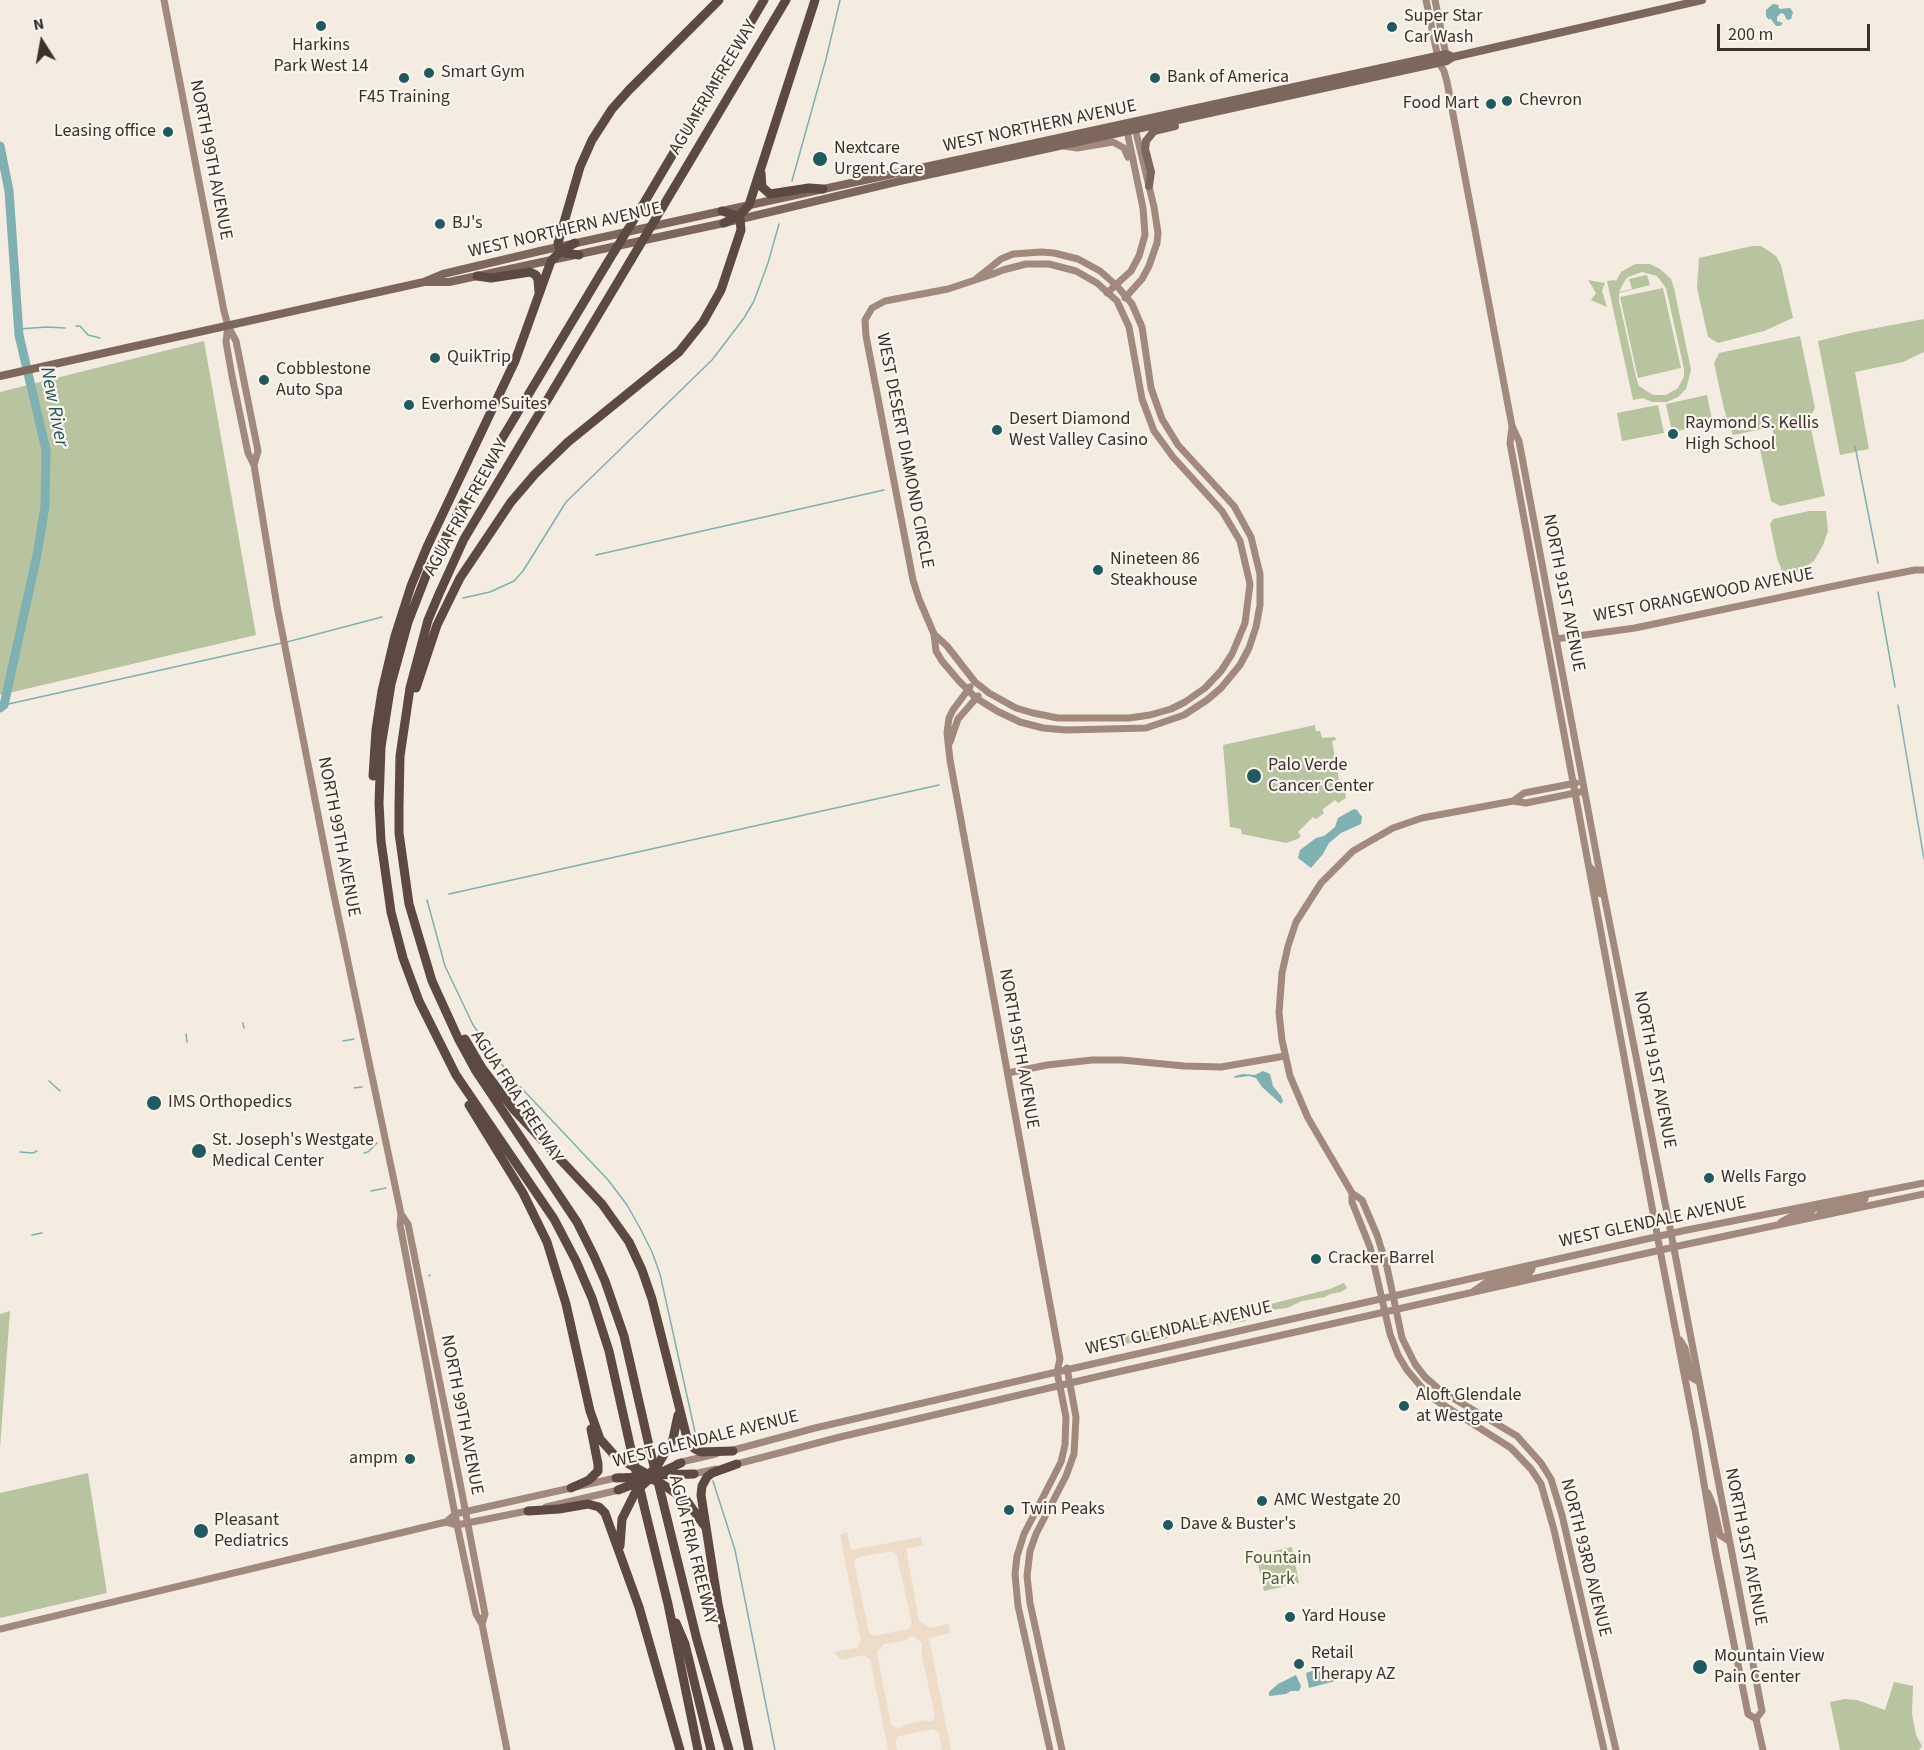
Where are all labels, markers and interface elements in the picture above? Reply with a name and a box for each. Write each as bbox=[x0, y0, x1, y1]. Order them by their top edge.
place label: Super Star Car Wash bbox=[1404, 6, 1482, 48]
north arrow bbox=[12, 12, 72, 72]
scale bar bbox=[1720, 12, 1873, 50]
text: N bbox=[31, 13, 46, 36]
street label: AGUA FRIA FREEWAY bbox=[665, 17, 763, 159]
marker: Harkins Park West 14 bbox=[314, 19, 328, 33]
marker: Super Star Car Wash bbox=[1385, 20, 1399, 34]
text: 200 m bbox=[1728, 22, 1773, 47]
place label: Harkins Park West 14 bbox=[273, 35, 369, 78]
place label: Smart Gym bbox=[441, 62, 525, 84]
marker: Smart Gym bbox=[422, 66, 436, 80]
place label: Bank of America bbox=[1167, 67, 1289, 89]
marker: F45 Training bbox=[397, 71, 411, 85]
marker: Bank of America bbox=[1148, 71, 1162, 85]
street label: NORTH 99TH AVENUE bbox=[184, 78, 236, 242]
place label: F45 Training bbox=[358, 87, 450, 109]
place label: Chevron bbox=[1519, 90, 1582, 112]
place label: Food Mart bbox=[1403, 93, 1479, 115]
marker: Chevron bbox=[1500, 94, 1514, 108]
street label: WEST NORTHERN AVENUE bbox=[941, 96, 1139, 158]
marker: Food Mart bbox=[1484, 97, 1498, 111]
place label: Leasing office bbox=[54, 121, 156, 143]
marker: Leasing office bbox=[161, 125, 175, 139]
place label: Nextcare Urgent Care bbox=[834, 138, 923, 180]
marker: Nextcare Urgent Care bbox=[811, 150, 829, 168]
street label: WEST NORTHERN AVENUE bbox=[467, 198, 663, 264]
place label: BJ's bbox=[452, 213, 483, 235]
marker: BJ's bbox=[433, 217, 447, 231]
street label: WEST DESERT DIAMOND CIRCLE bbox=[871, 331, 937, 571]
place label: QuikTrip bbox=[447, 347, 511, 369]
marker: QuikTrip bbox=[428, 351, 442, 365]
place label: Cobblestone Auto Spa bbox=[276, 359, 371, 401]
water label: New River bbox=[33, 365, 73, 449]
marker: Cobblestone Auto Spa bbox=[257, 373, 271, 387]
place label: Everhome Suites bbox=[421, 394, 547, 416]
marker: Everhome Suites bbox=[402, 398, 416, 412]
place label: Desert Diamond West Valley Casino bbox=[1009, 409, 1148, 452]
place label: Raymond S. Kellis High School bbox=[1685, 413, 1819, 456]
marker: Desert Diamond West Valley Casino bbox=[990, 423, 1004, 437]
marker: Raymond S. Kellis High School bbox=[1666, 427, 1680, 441]
street label: AGUA FRIA FREEWAY bbox=[420, 436, 514, 580]
street label: NORTH 91ST AVENUE bbox=[1537, 512, 1589, 674]
place label: Nineteen 86 Steakhouse bbox=[1110, 549, 1200, 592]
marker: Nineteen 86 Steakhouse bbox=[1091, 563, 1105, 577]
street label: WEST ORANGEWOOD AVENUE bbox=[1592, 564, 1816, 628]
street label: NORTH 99TH AVENUE bbox=[312, 755, 364, 919]
place label: Palo Verde Cancer Center bbox=[1268, 755, 1374, 798]
marker: Palo Verde Cancer Center bbox=[1245, 767, 1263, 785]
street label: NORTH 95TH AVENUE bbox=[993, 967, 1043, 1131]
street label: NORTH 91ST AVENUE bbox=[1628, 989, 1680, 1151]
street label: AGUA FRIA FREEWAY bbox=[465, 1027, 567, 1167]
place label: IMS Orthopedics bbox=[168, 1092, 292, 1114]
marker: IMS Orthopedics bbox=[145, 1094, 163, 1112]
place label: St. Joseph's Westgate Medical Center bbox=[212, 1130, 374, 1172]
marker: St. Joseph's Westgate Medical Center bbox=[190, 1142, 208, 1160]
place label: Wells Fargo bbox=[1721, 1167, 1806, 1189]
marker: Wells Fargo bbox=[1702, 1171, 1716, 1185]
street label: WEST GLENDALE AVENUE bbox=[1558, 1193, 1748, 1253]
place label: Cracker Barrel bbox=[1328, 1248, 1434, 1270]
marker: Cracker Barrel bbox=[1309, 1252, 1323, 1266]
street label: WEST GLENDALE AVENUE bbox=[1084, 1297, 1274, 1361]
street label: NORTH 99TH AVENUE bbox=[435, 1333, 487, 1497]
place label: Aloft Glendale at Westgate bbox=[1416, 1385, 1521, 1428]
marker: Aloft Glendale at Westgate bbox=[1397, 1399, 1411, 1413]
street label: WEST GLENDALE AVENUE bbox=[611, 1406, 801, 1474]
place label: ampm bbox=[349, 1448, 398, 1470]
marker: ampm bbox=[403, 1452, 417, 1466]
street label: NORTH 91ST AVENUE bbox=[1719, 1466, 1771, 1628]
street label: AGUA FRIA FREEWAY bbox=[663, 1473, 721, 1627]
street label: NORTH 93RD AVENUE bbox=[1555, 1477, 1615, 1639]
place label: AMC Westgate 20 bbox=[1274, 1490, 1401, 1512]
marker: AMC Westgate 20 bbox=[1255, 1494, 1269, 1508]
place label: Twin Peaks bbox=[1021, 1499, 1105, 1521]
marker: Twin Peaks bbox=[1002, 1503, 1016, 1517]
place label: Pleasant Pediatrics bbox=[214, 1510, 288, 1552]
place label: Dave & Buster's bbox=[1180, 1514, 1296, 1536]
marker: Dave & Buster's bbox=[1161, 1518, 1175, 1532]
marker: Pleasant Pediatrics bbox=[192, 1522, 210, 1540]
park label: Fountain Park bbox=[1244, 1548, 1312, 1590]
place label: Yard House bbox=[1302, 1606, 1386, 1628]
marker: Yard House bbox=[1283, 1610, 1297, 1624]
place label: Retail Therapy AZ bbox=[1311, 1643, 1396, 1686]
place label: Mountain View Pain Center bbox=[1714, 1646, 1825, 1688]
marker: Retail Therapy AZ bbox=[1292, 1657, 1306, 1671]
marker: Mountain View Pain Center bbox=[1691, 1658, 1709, 1676]

